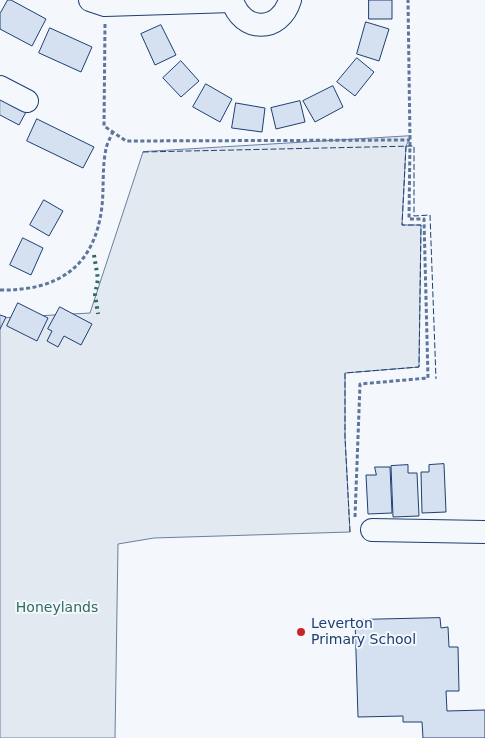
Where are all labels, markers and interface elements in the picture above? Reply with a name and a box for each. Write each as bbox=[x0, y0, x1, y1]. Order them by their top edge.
park label: Honeylands bbox=[16, 600, 98, 616]
place label: Leverton Primary School bbox=[311, 616, 416, 648]
marker: Leverton Primary School bbox=[295, 626, 307, 638]

